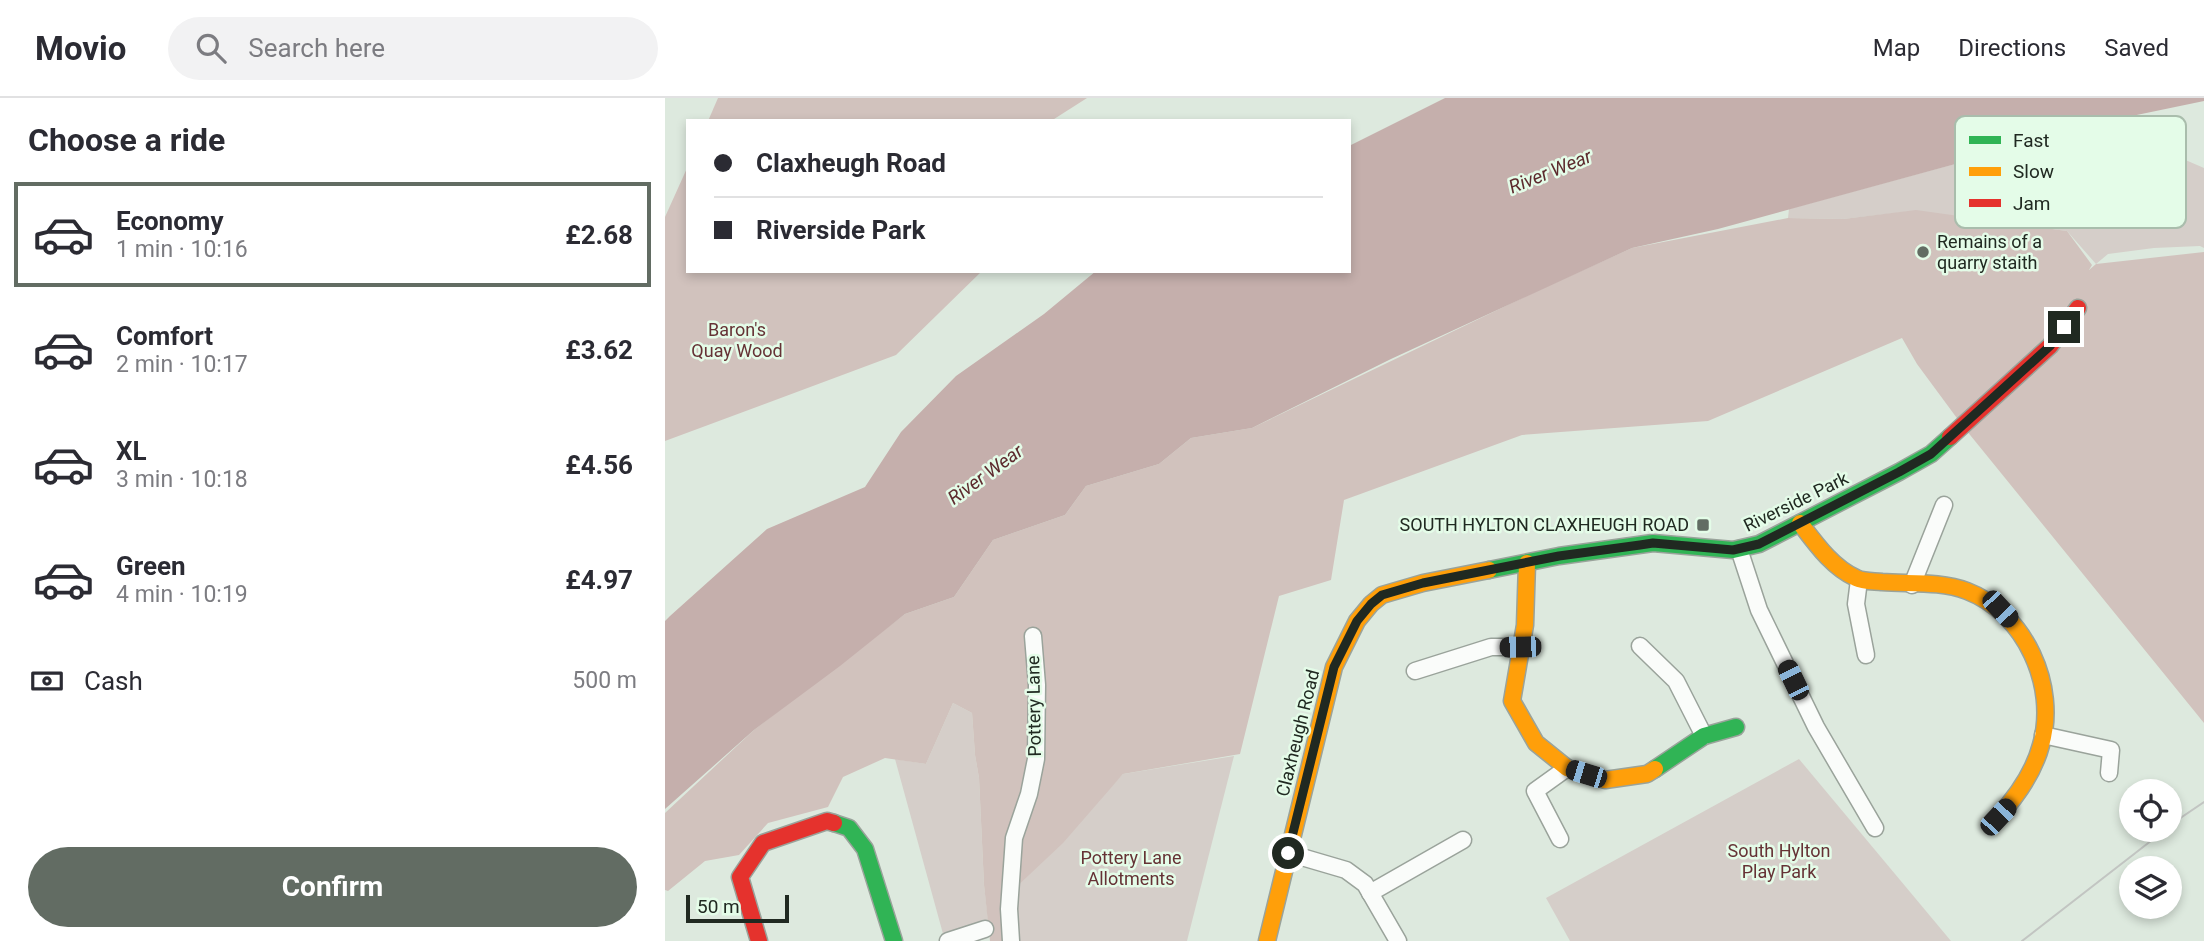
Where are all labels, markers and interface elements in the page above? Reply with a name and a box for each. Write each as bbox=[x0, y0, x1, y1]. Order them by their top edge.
search box bbox=[168, 17, 658, 80]
text: Movio bbox=[35, 29, 126, 68]
icon: search bbox=[192, 29, 230, 67]
text: Search here bbox=[248, 33, 385, 63]
text: Map bbox=[1873, 34, 1920, 62]
text: Directions bbox=[1958, 34, 2066, 62]
text: Saved bbox=[2104, 34, 2169, 62]
legend bbox=[1955, 116, 2186, 228]
text: Choose a ride bbox=[28, 121, 225, 159]
text: Fast bbox=[2013, 129, 2050, 152]
water label: River Wear bbox=[1505, 144, 1596, 199]
text: Claxheugh Road bbox=[756, 148, 946, 178]
text: Slow bbox=[2013, 160, 2054, 183]
text: Jam bbox=[2013, 192, 2050, 215]
icon: car bbox=[32, 203, 95, 266]
text: Economy bbox=[116, 206, 223, 236]
text: Riverside Park bbox=[756, 215, 925, 245]
text: £2.68 bbox=[565, 220, 633, 250]
place label: Remains of a quarry staith bbox=[1937, 231, 2042, 273]
text: 1 min · 10:16 bbox=[116, 236, 248, 263]
marker: Remains of a quarry staith bbox=[1915, 244, 1931, 260]
route end bbox=[2048, 311, 2080, 343]
icon: car bbox=[32, 318, 95, 381]
park label: Baron's Quay Wood bbox=[691, 319, 783, 361]
text: Comfort bbox=[116, 321, 213, 351]
text: £3.62 bbox=[565, 335, 633, 365]
text: 2 min · 10:17 bbox=[116, 351, 248, 378]
icon: car bbox=[32, 433, 95, 496]
text: XL bbox=[116, 436, 147, 466]
water label: River Wear bbox=[943, 439, 1028, 509]
text: £4.56 bbox=[565, 450, 633, 480]
text: 3 min · 10:18 bbox=[116, 466, 248, 493]
street label: Riverside Park bbox=[1740, 467, 1852, 536]
place label: SOUTH HYLTON CLAXHEUGH ROAD bbox=[1400, 514, 1689, 535]
marker: SOUTH HYLTON CLAXHEUGH ROAD bbox=[1695, 517, 1711, 533]
icon: car bbox=[32, 548, 95, 611]
text: Green bbox=[116, 551, 186, 581]
text: £4.97 bbox=[565, 565, 633, 595]
text: 4 min · 10:19 bbox=[116, 581, 248, 608]
car bbox=[1978, 586, 2023, 632]
car bbox=[1499, 636, 1542, 658]
street label: Pottery Lane bbox=[1022, 655, 1045, 757]
car bbox=[1775, 657, 1812, 703]
icon: cash bbox=[28, 662, 66, 700]
text: Cash bbox=[84, 666, 143, 696]
text: 500 m bbox=[572, 667, 637, 694]
street label: Claxheugh Road bbox=[1272, 667, 1323, 798]
car bbox=[1563, 758, 1610, 790]
map controls bbox=[2119, 779, 2182, 919]
button: locate bbox=[2119, 779, 2182, 842]
car bbox=[1976, 794, 2021, 840]
route start bbox=[1272, 837, 1304, 869]
park label: South Hylton Play Park bbox=[1728, 840, 1830, 882]
button: Confirm bbox=[28, 847, 637, 927]
park label: Pottery Lane Allotments bbox=[1080, 847, 1182, 889]
button: layers bbox=[2119, 856, 2182, 919]
scale bar bbox=[686, 892, 789, 924]
text: 50 m bbox=[697, 895, 740, 918]

